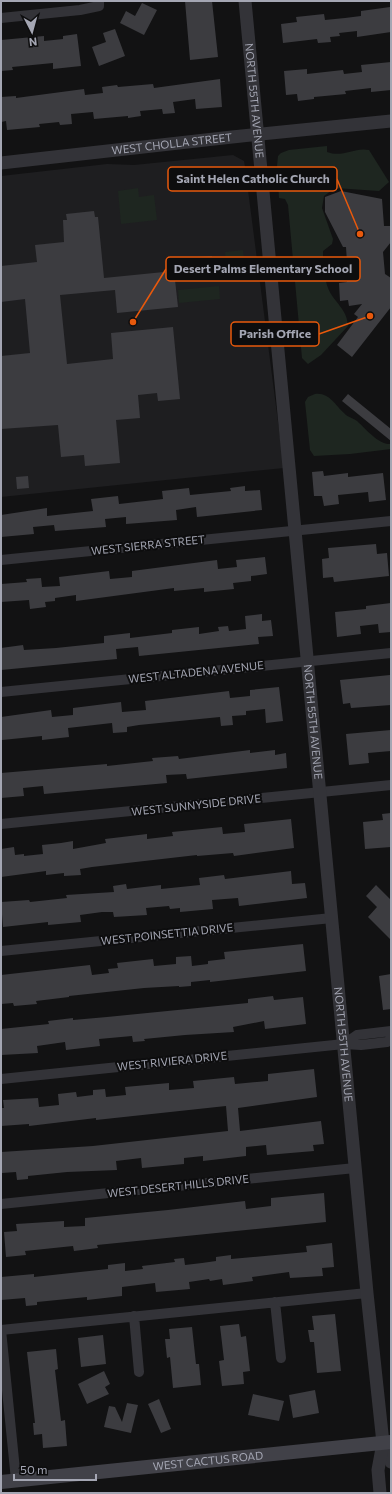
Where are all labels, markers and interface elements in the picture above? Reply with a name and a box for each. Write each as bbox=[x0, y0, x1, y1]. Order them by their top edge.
north arrow bbox=[12, 12, 52, 52]
text: N bbox=[28, 36, 38, 49]
street label: NORTH 55TH AVENUE bbox=[243, 42, 267, 159]
street label: WEST CHOLLA STREET bbox=[111, 130, 233, 157]
callout: Saint Helen Catholic Church bbox=[168, 167, 337, 191]
text: Saint Helen Catholic Church bbox=[176, 171, 330, 185]
callout: Desert Palms Elementary School bbox=[166, 257, 360, 281]
text: Desert Palms Elementary School bbox=[174, 261, 352, 275]
callout: Parish Office bbox=[231, 322, 319, 346]
text: Parish Office bbox=[239, 326, 311, 340]
street label: WEST SIERRA STREET bbox=[90, 532, 206, 557]
street label: WEST ALTADENA AVENUE bbox=[128, 658, 264, 685]
street label: NORTH 55TH AVENUE bbox=[302, 664, 325, 780]
street label: WEST SUNNYSIDE DRIVE bbox=[131, 791, 261, 818]
street label: WEST POINSETTIA DRIVE bbox=[100, 920, 234, 947]
street label: NORTH 55TH AVENUE bbox=[332, 986, 356, 1102]
street label: WEST RIVIERA DRIVE bbox=[116, 1048, 228, 1073]
street label: WEST DESERT HILLS DRIVE bbox=[107, 1172, 249, 1199]
street label: WEST CACTUS ROAD bbox=[152, 1448, 264, 1472]
scale bar bbox=[14, 1456, 96, 1482]
text: 50 m bbox=[20, 1462, 48, 1476]

